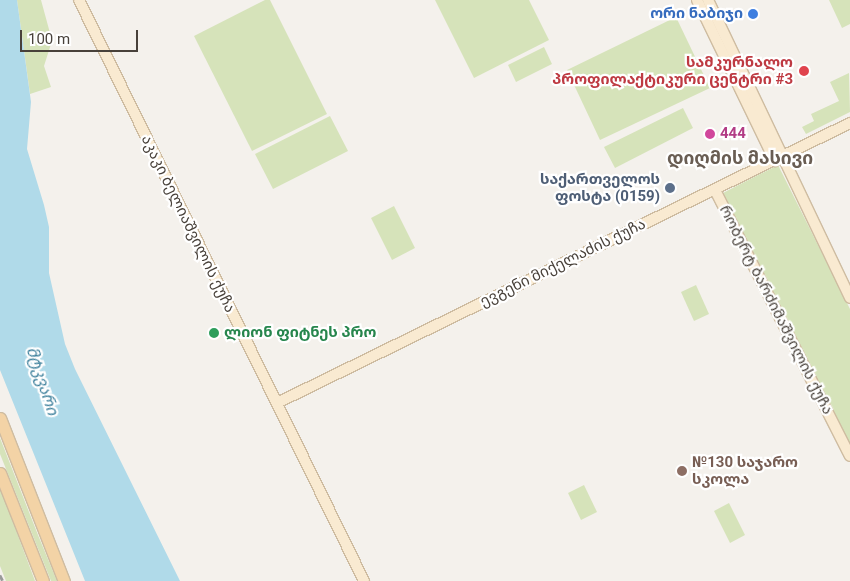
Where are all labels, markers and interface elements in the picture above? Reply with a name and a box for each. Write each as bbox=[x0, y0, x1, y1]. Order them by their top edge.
place label: ორი ნაბიჯი bbox=[650, 5, 743, 23]
marker: ორი ნაბიჯი bbox=[747, 8, 759, 20]
scale bar bbox=[22, 20, 140, 52]
text: 100 m bbox=[28, 30, 70, 48]
place label: სამკურნალო პროფილაქტიკური ცენტრი #3 bbox=[552, 53, 793, 88]
marker: სამკურნალო პროფილაქტიკური ცენტრი #3 bbox=[797, 64, 811, 78]
place label: 444 bbox=[720, 125, 746, 143]
marker: 444 bbox=[704, 128, 716, 140]
street label: აკაკი ბელიაშვილის ქუჩა bbox=[137, 132, 239, 316]
district label: დიღმის მასივი bbox=[667, 147, 813, 169]
place label: საქართველოს ფოსტა (0159) bbox=[540, 170, 660, 205]
marker: საქართველოს ფოსტა (0159) bbox=[664, 182, 676, 194]
street label: რობერტ ბარძიმაშვილის ქუჩა bbox=[715, 202, 837, 418]
street label: ევგენი მიქელაძის ქუჩა bbox=[477, 215, 649, 311]
place label: ლიონ ფიტნეს პრო bbox=[224, 324, 376, 342]
marker: ლიონ ფიტნეს პრო bbox=[208, 327, 220, 339]
water label: მტკვარი bbox=[22, 344, 62, 418]
place label: №130 საჯარო სკოლა bbox=[692, 453, 798, 488]
marker: №130 საჯარო სკოლა bbox=[676, 465, 688, 477]

